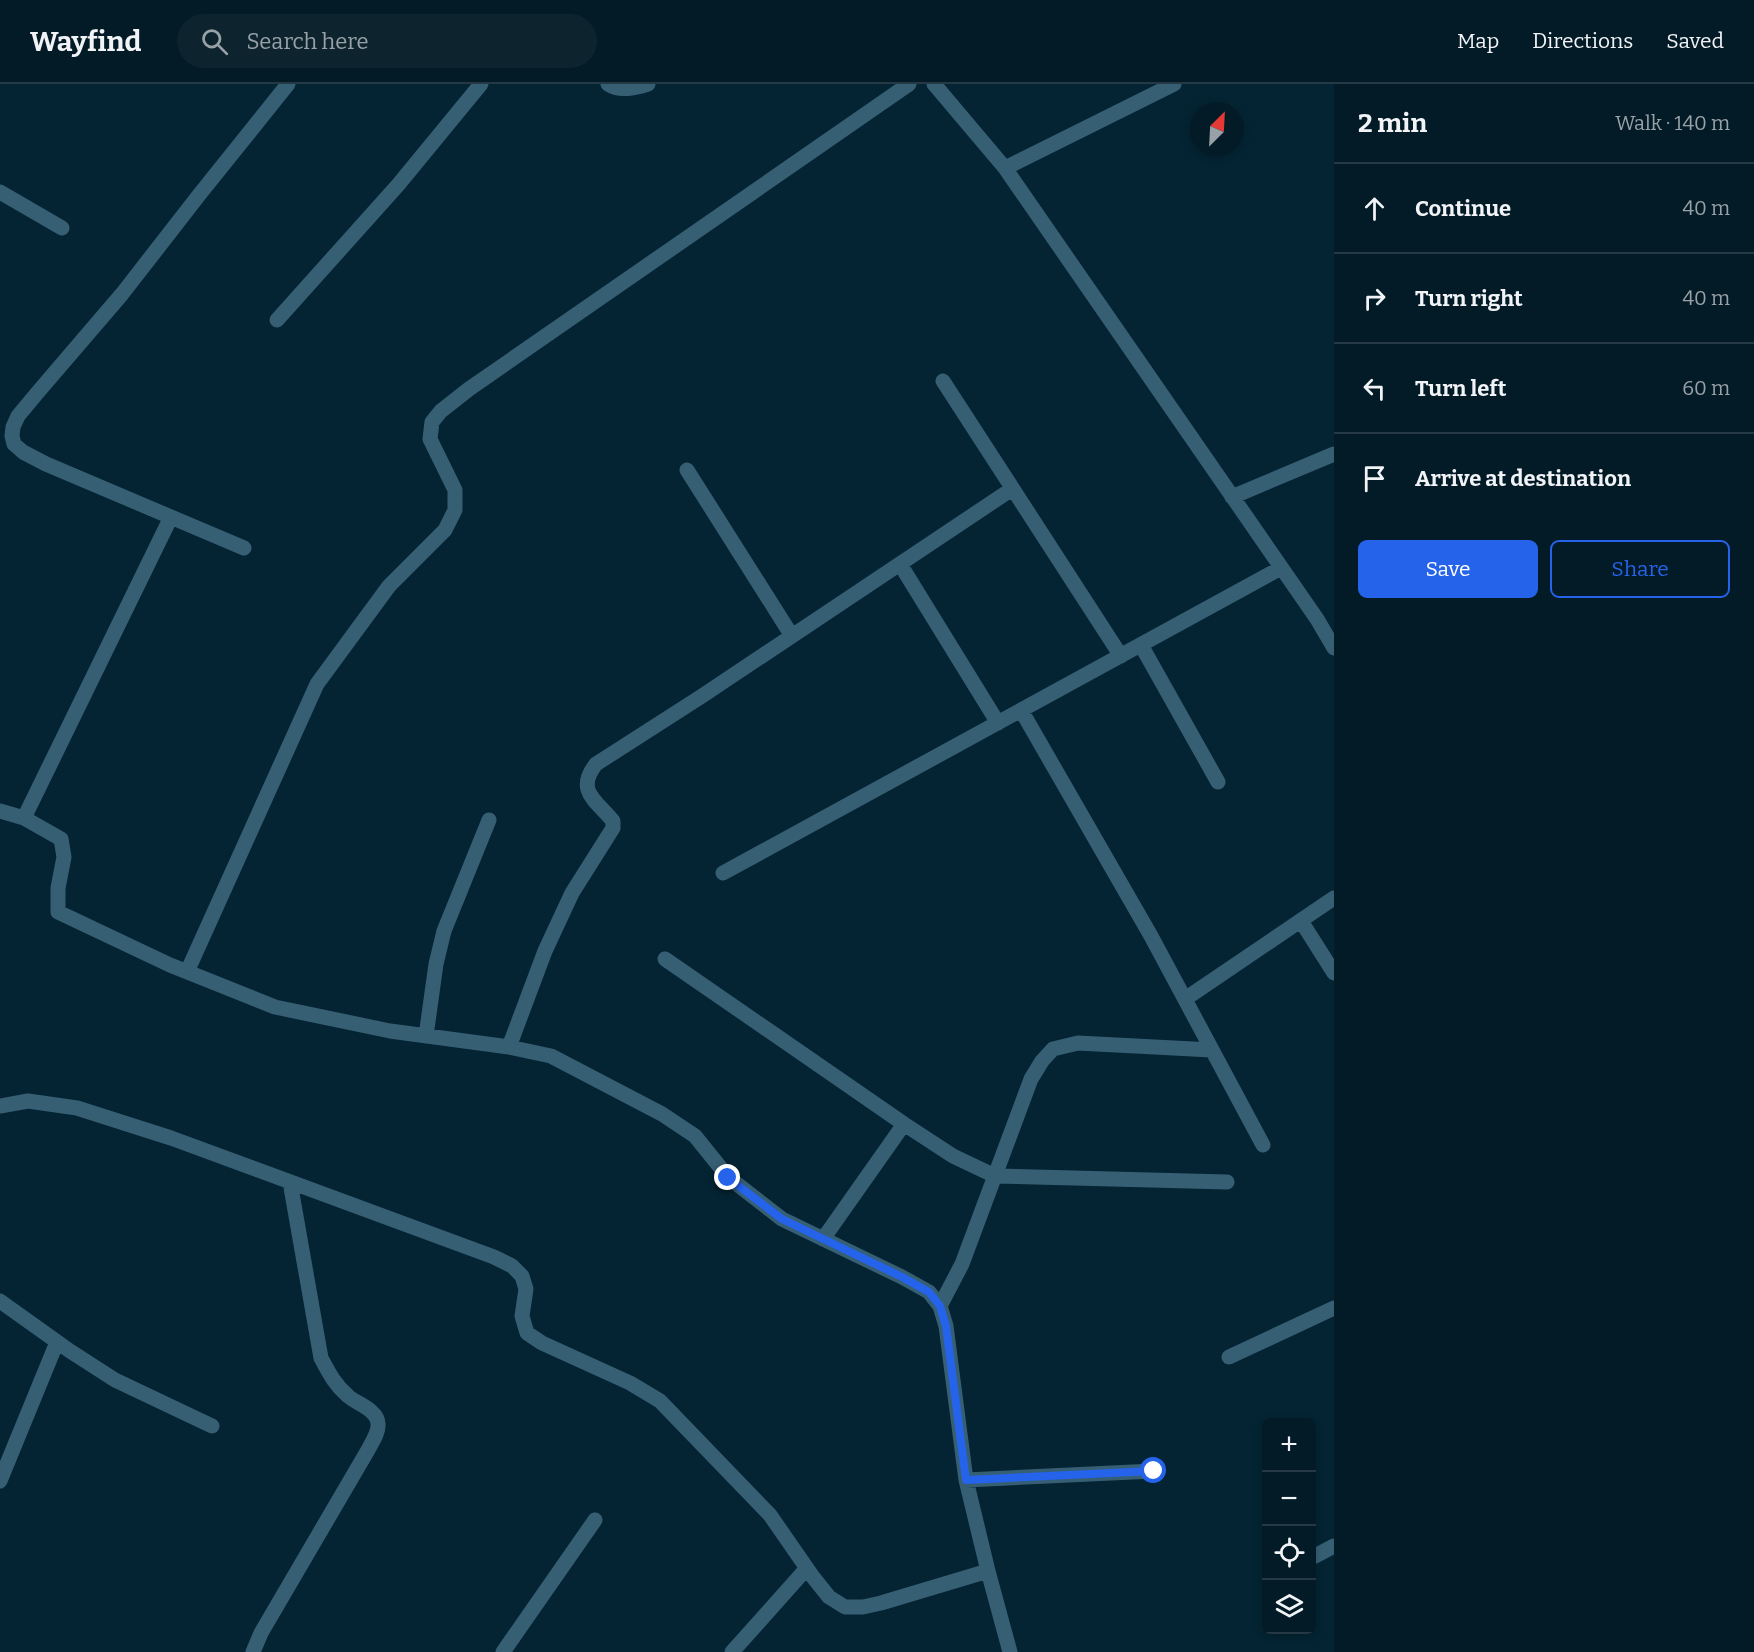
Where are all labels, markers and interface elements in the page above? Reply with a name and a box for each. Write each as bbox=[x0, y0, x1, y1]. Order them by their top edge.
search box bbox=[177, 14, 597, 68]
text: Wayfind bbox=[30, 25, 141, 58]
icon: search bbox=[198, 25, 231, 58]
text: Search here bbox=[246, 28, 369, 55]
text: Map bbox=[1457, 28, 1499, 54]
text: Directions bbox=[1532, 28, 1633, 54]
text: Saved bbox=[1666, 28, 1724, 54]
north arrow bbox=[1190, 102, 1244, 156]
text: 2 min bbox=[1358, 108, 1427, 139]
text: Walk · 140 m bbox=[1615, 111, 1730, 135]
icon: ahead bbox=[1358, 192, 1391, 225]
text: Continue bbox=[1415, 195, 1511, 222]
text: 40 m bbox=[1682, 196, 1730, 220]
icon: right bbox=[1358, 282, 1391, 315]
text: Turn right bbox=[1415, 285, 1523, 312]
text: 40 m bbox=[1682, 286, 1730, 310]
icon: left bbox=[1358, 372, 1391, 405]
text: Turn left bbox=[1415, 375, 1507, 402]
text: 60 m bbox=[1682, 376, 1730, 400]
icon: arrive bbox=[1358, 462, 1391, 495]
text: Arrive at destination bbox=[1415, 465, 1631, 492]
button: Save bbox=[1358, 540, 1538, 598]
button: Share bbox=[1550, 540, 1730, 598]
route end bbox=[714, 1164, 740, 1190]
map controls bbox=[1262, 1418, 1316, 1634]
button: + bbox=[1262, 1418, 1316, 1472]
route start bbox=[1140, 1457, 1166, 1483]
button: − bbox=[1262, 1472, 1316, 1526]
button: locate bbox=[1262, 1526, 1316, 1580]
button: layers bbox=[1262, 1580, 1316, 1634]

